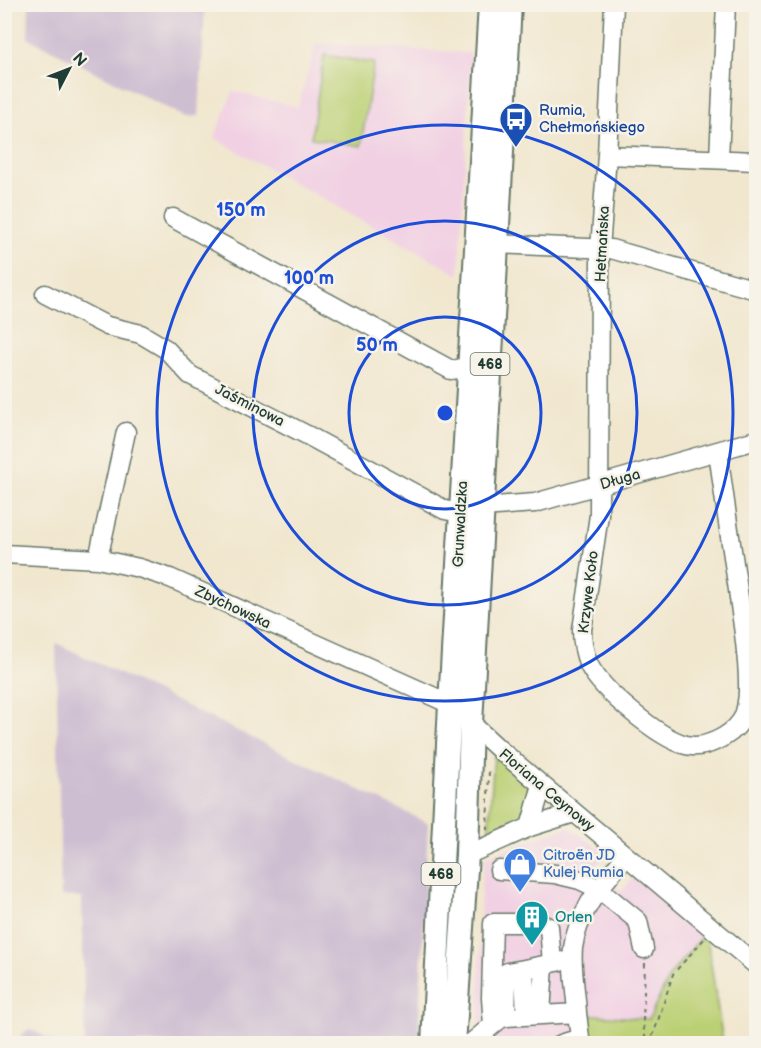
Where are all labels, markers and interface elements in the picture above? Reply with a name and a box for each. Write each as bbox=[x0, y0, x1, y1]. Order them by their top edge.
north arrow bbox=[39, 39, 99, 99]
text: N bbox=[68, 49, 90, 71]
bus stop icon: Rumia, Chełmońskiego bbox=[498, 101, 534, 148]
place label: Rumia, Chełmońskiego bbox=[539, 101, 645, 137]
text: 150 m bbox=[216, 200, 266, 221]
street label: Hetmańska bbox=[591, 205, 614, 283]
text: 100 m bbox=[284, 268, 334, 289]
text: 50 m bbox=[356, 335, 398, 356]
road number: 468 bbox=[470, 353, 510, 375]
street label: Jaśminowa bbox=[212, 380, 288, 431]
centre of rings bbox=[435, 403, 455, 423]
street label: Długa bbox=[598, 465, 642, 494]
street label: Grunwaldzka bbox=[449, 480, 472, 568]
street label: Krzywe Koło bbox=[574, 550, 603, 635]
street label: Zbychowska bbox=[191, 581, 274, 633]
street label: Floriana Ceynowy bbox=[495, 745, 599, 836]
shop icon: Citroën JD Kulej Rumia bbox=[502, 846, 538, 893]
place label: Citroën JD Kulej Rumia bbox=[543, 846, 624, 882]
road number: 468 bbox=[422, 863, 460, 885]
building icon: Orlen bbox=[514, 899, 550, 946]
place label: Orlen bbox=[555, 908, 592, 927]

